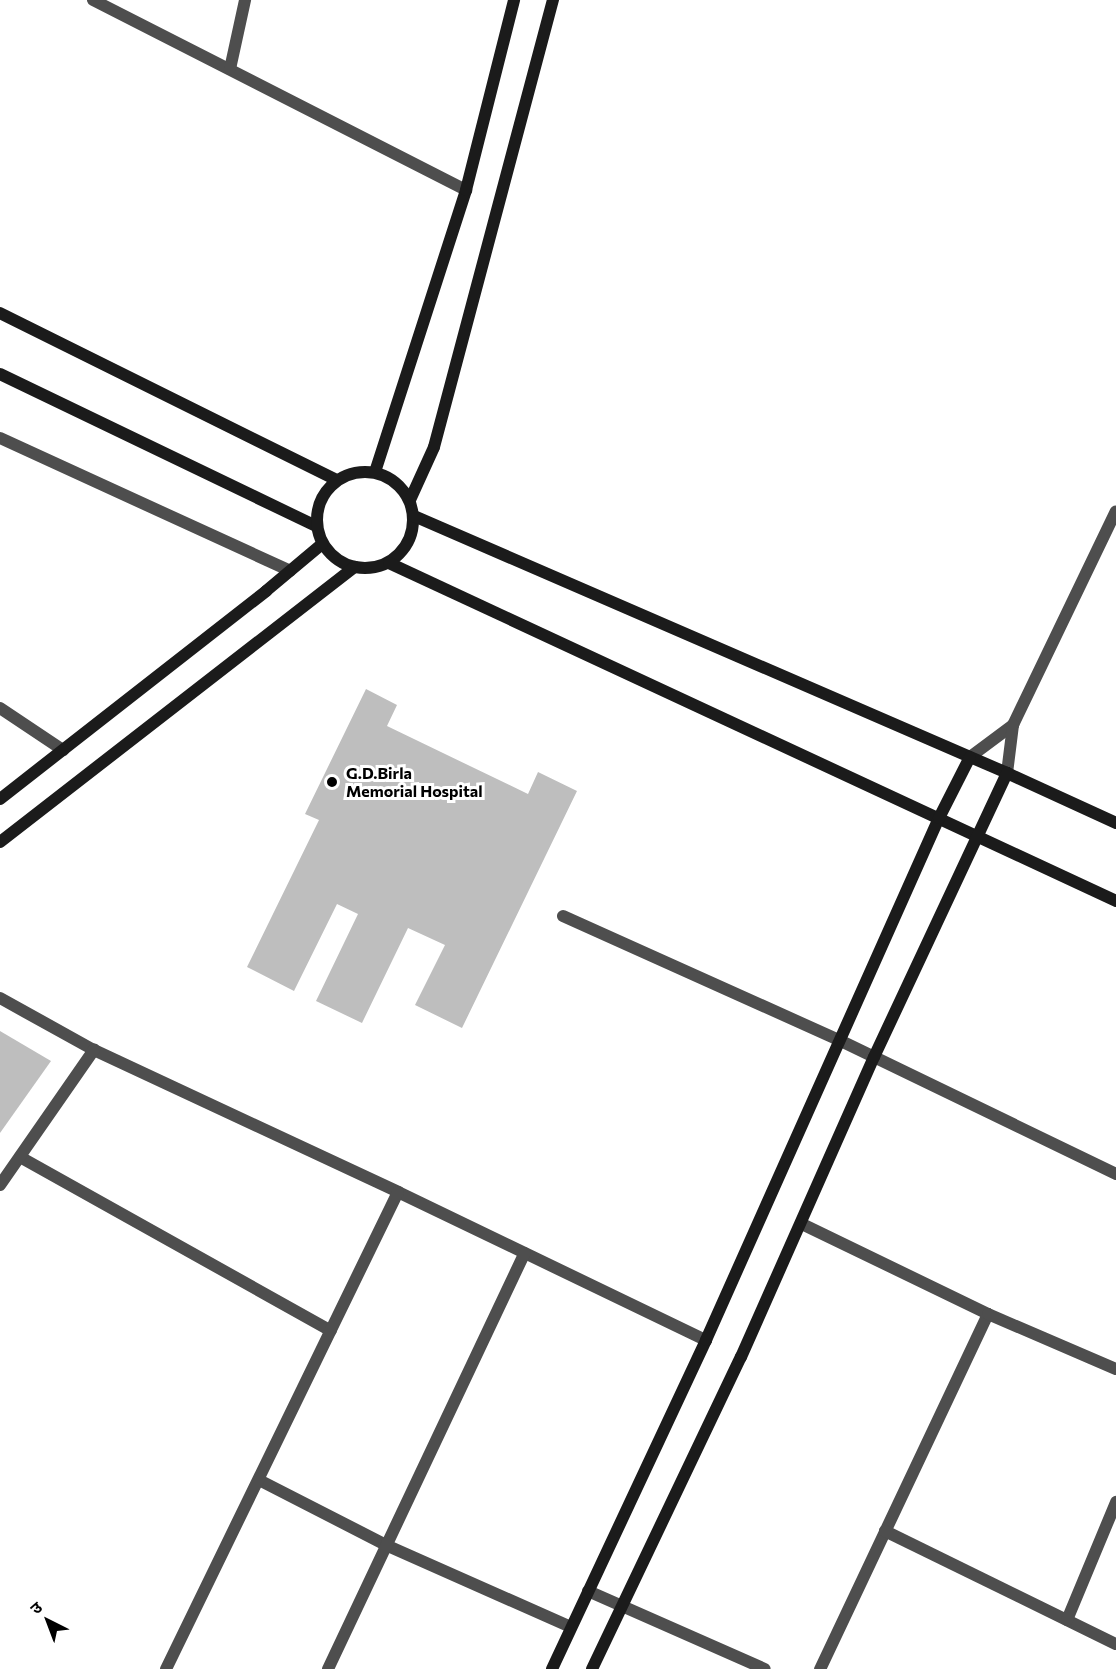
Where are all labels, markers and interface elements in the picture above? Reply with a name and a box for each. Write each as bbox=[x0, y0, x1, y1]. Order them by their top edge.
place label: G.D.Birla Memorial Hospital bbox=[346, 763, 483, 801]
marker: G.D.Birla Memorial Hospital bbox=[323, 773, 341, 791]
north arrow bbox=[18, 1591, 78, 1651]
text: उ bbox=[26, 1597, 45, 1617]

